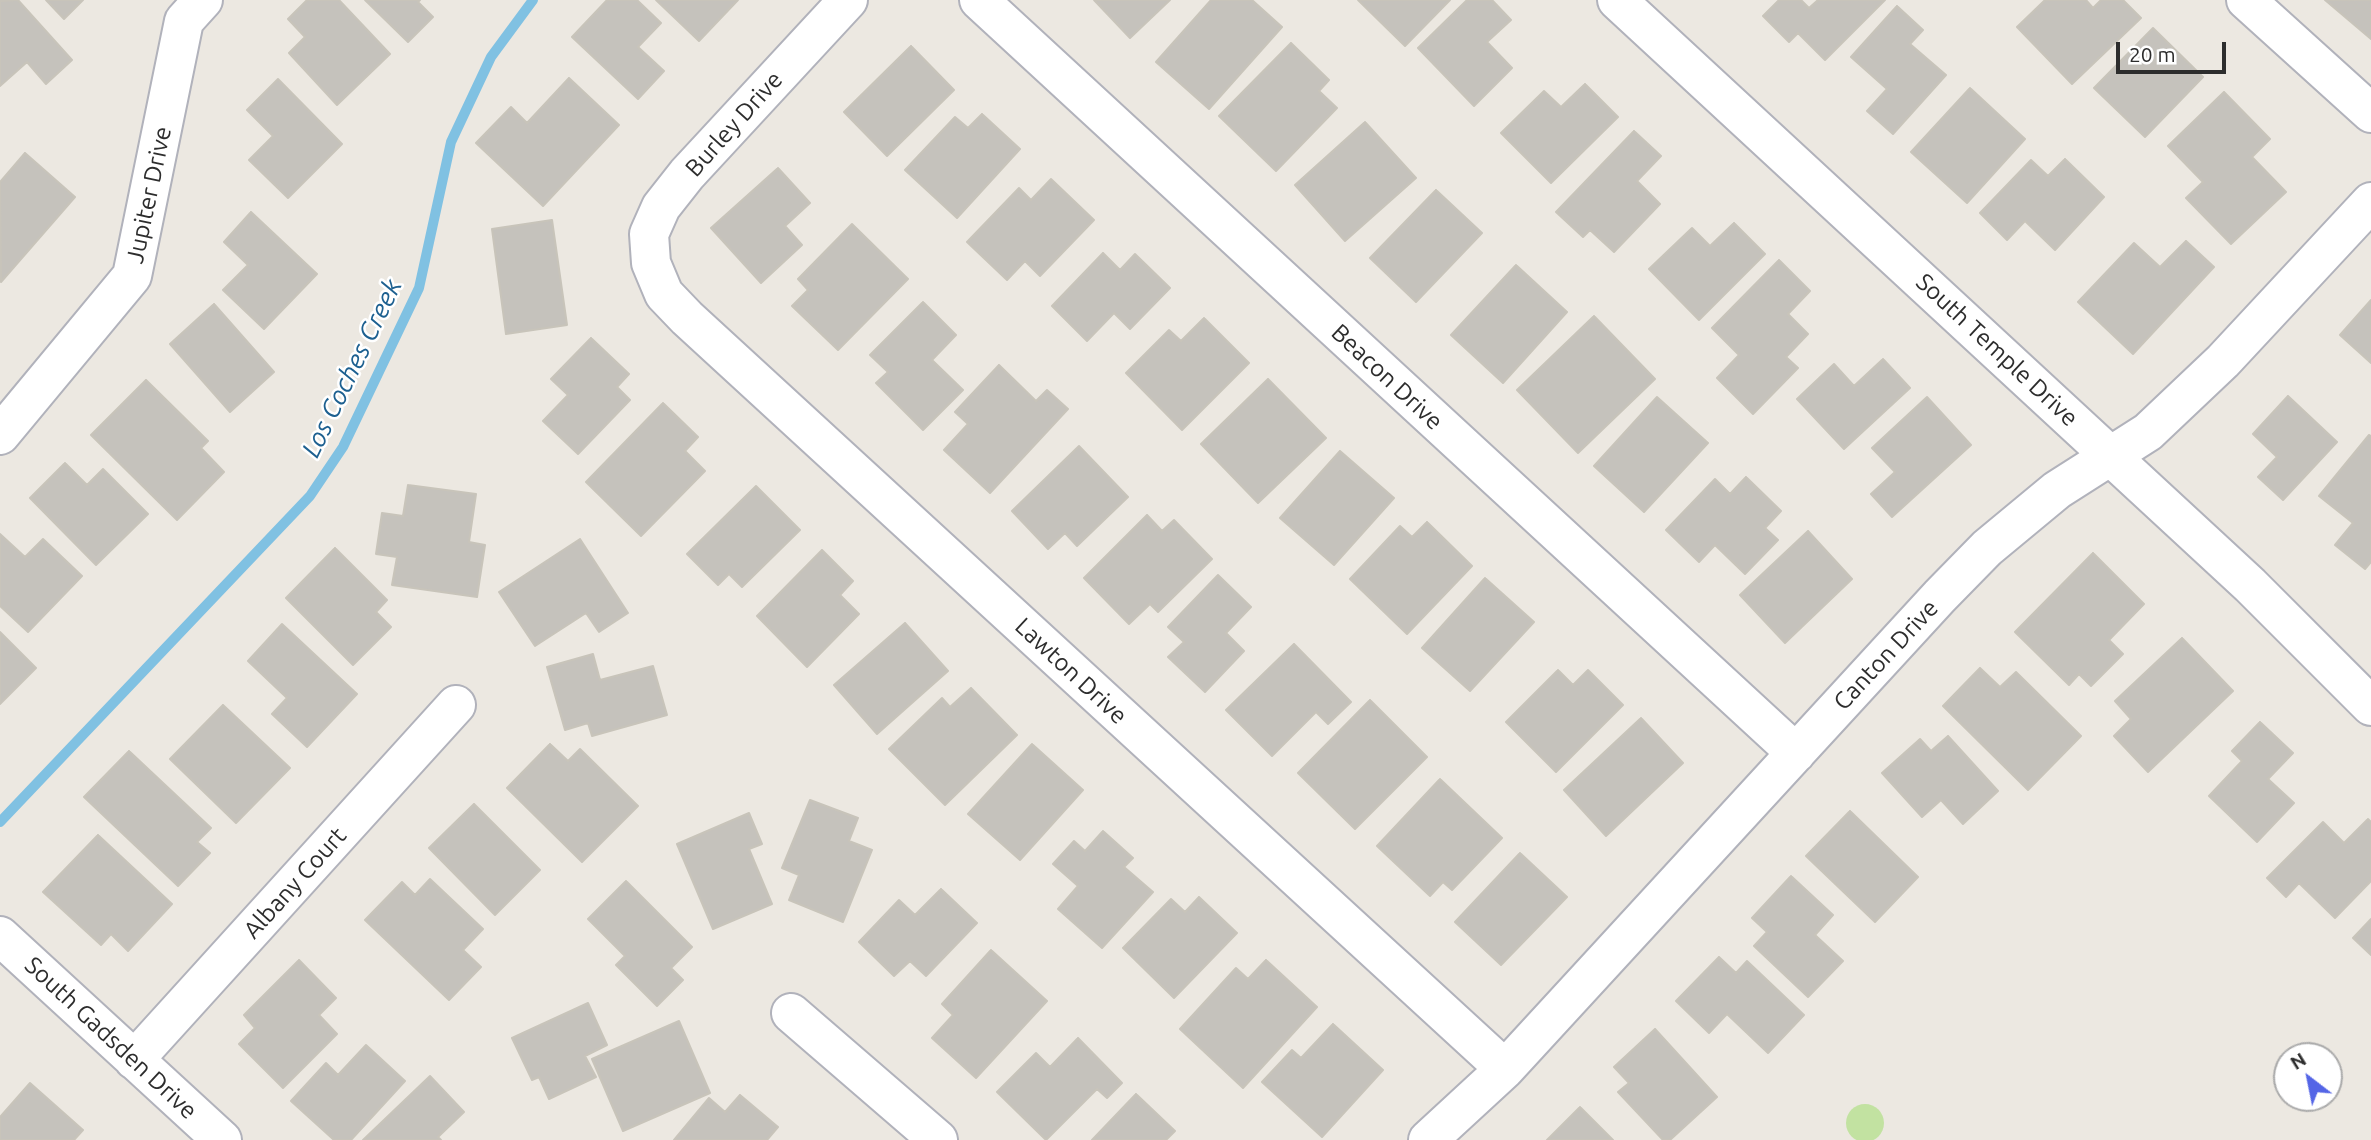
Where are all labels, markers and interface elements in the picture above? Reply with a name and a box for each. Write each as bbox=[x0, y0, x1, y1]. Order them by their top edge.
scale bar bbox=[2119, 28, 2229, 72]
text: 20 m bbox=[2129, 42, 2176, 66]
street label: Burley Drive bbox=[679, 66, 789, 182]
street label: Jupiter Drive bbox=[120, 124, 178, 266]
street label: South Temple Drive bbox=[1910, 268, 2084, 432]
water label: Los Coches Creek bbox=[295, 274, 409, 462]
street label: Beacon Drive bbox=[1325, 318, 1449, 436]
street label: Canton Drive bbox=[1828, 594, 1944, 716]
street label: Lawton Drive bbox=[1009, 612, 1133, 730]
street label: Albany Court bbox=[238, 821, 352, 945]
street label: South Gadsden Drive bbox=[19, 951, 203, 1125]
north arrow bbox=[2273, 1042, 2343, 1112]
text: N bbox=[2286, 1048, 2310, 1074]

